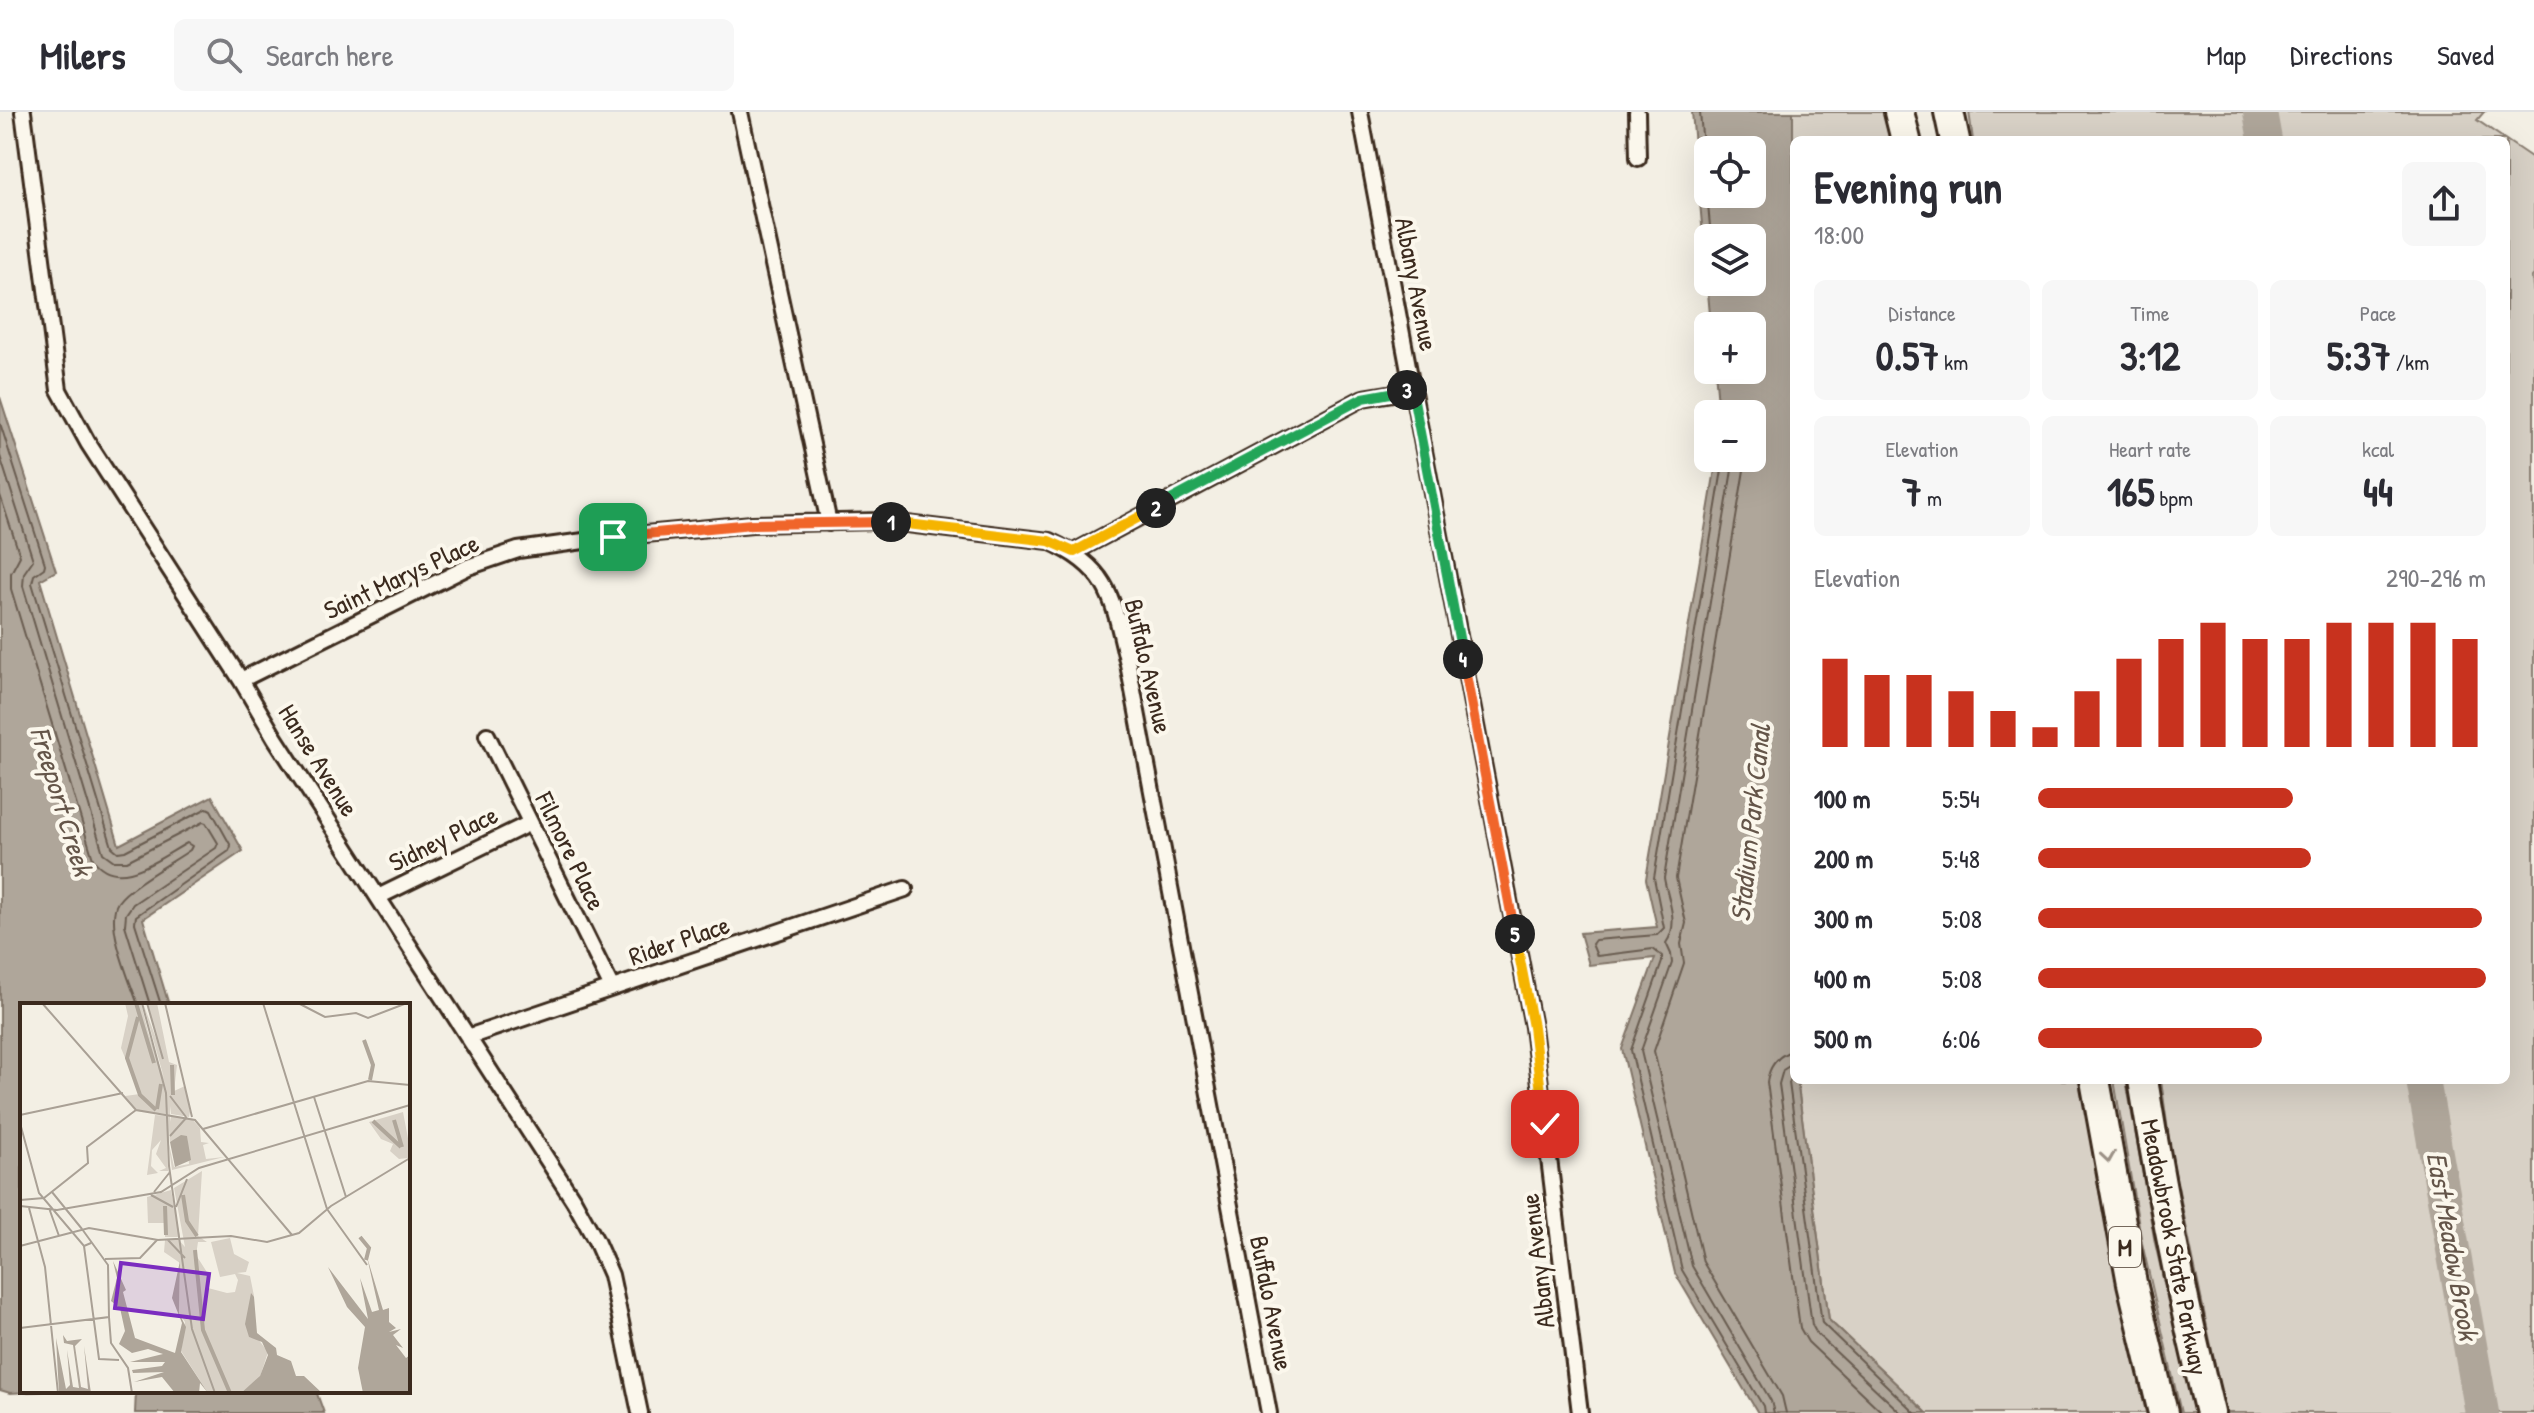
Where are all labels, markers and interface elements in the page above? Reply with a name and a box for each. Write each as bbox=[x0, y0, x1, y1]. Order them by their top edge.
search box bbox=[174, 19, 734, 91]
text: Milers bbox=[40, 29, 126, 81]
icon: search bbox=[202, 33, 246, 77]
text: Search here bbox=[266, 35, 394, 75]
text: Map bbox=[2206, 36, 2246, 74]
text: Directions bbox=[2290, 36, 2393, 74]
text: Saved bbox=[2437, 36, 2494, 74]
map controls bbox=[1694, 136, 1766, 472]
button: locate bbox=[1694, 136, 1766, 208]
text: Evening run bbox=[1814, 157, 2002, 217]
button: share bbox=[2402, 162, 2486, 246]
street label: Albany Avenue bbox=[1387, 214, 1447, 354]
text: 18:00 bbox=[1814, 217, 1864, 252]
button: layers bbox=[1694, 224, 1766, 296]
text: Distance bbox=[1888, 298, 1956, 328]
text: Time bbox=[2131, 298, 2169, 328]
text: Pace bbox=[2360, 298, 2396, 328]
button: + bbox=[1694, 312, 1766, 384]
text: 0.57 bbox=[1876, 328, 1939, 382]
text: 3:12 bbox=[2120, 328, 2180, 382]
text: 5:37 bbox=[2327, 328, 2391, 382]
text: km bbox=[1939, 347, 1968, 377]
text: /km bbox=[2391, 347, 2429, 377]
pin: 3 bbox=[1387, 370, 1427, 410]
text: 3 bbox=[1402, 375, 1412, 405]
button: − bbox=[1694, 400, 1766, 472]
text: Elevation bbox=[1885, 434, 1959, 464]
text: Heart rate bbox=[2109, 434, 2191, 464]
text: kcal bbox=[2362, 434, 2394, 464]
text: 7 bbox=[1902, 464, 1922, 518]
text: 165 bbox=[2107, 464, 2154, 518]
text: 44 bbox=[2363, 464, 2393, 518]
text: m bbox=[1922, 483, 1942, 513]
text: bpm bbox=[2154, 483, 2193, 513]
pin: 2 bbox=[1136, 488, 1176, 528]
text: 2 bbox=[1151, 493, 1161, 523]
pin: 1 bbox=[871, 502, 911, 542]
pin bbox=[579, 503, 647, 571]
text: 1 bbox=[887, 507, 895, 537]
icon: arrive bbox=[591, 515, 635, 559]
street label: Saint Marys Place bbox=[318, 525, 484, 627]
text: Elevation bbox=[1814, 560, 1900, 595]
text: 290–296 m bbox=[2386, 560, 2486, 595]
street label: Buffalo Avenue bbox=[1117, 595, 1181, 737]
pin: 4 bbox=[1443, 639, 1483, 679]
text: 4 bbox=[1459, 644, 1467, 674]
street label: Hanse Avenue bbox=[271, 697, 367, 823]
water label: Stadium Park Canal bbox=[1721, 721, 1779, 923]
water label: Freeport Creek bbox=[21, 722, 103, 882]
text: 100 m bbox=[1814, 781, 1870, 816]
text: 5:54 bbox=[1942, 781, 1980, 816]
street label: Filmore Place bbox=[527, 785, 615, 916]
street label: Sidney Place bbox=[383, 797, 503, 879]
text: 200 m bbox=[1814, 841, 1873, 876]
text: 5:48 bbox=[1942, 841, 1980, 876]
text: 300 m bbox=[1814, 901, 1873, 936]
text: 5:08 bbox=[1942, 901, 1982, 936]
street label: Rider Place bbox=[624, 906, 734, 974]
pin: 5 bbox=[1495, 914, 1535, 954]
text: 5 bbox=[1510, 919, 1520, 949]
text: 400 m bbox=[1814, 961, 1871, 996]
text: 5:08 bbox=[1942, 961, 1982, 996]
inset map bbox=[20, 1003, 410, 1393]
text: 500 m bbox=[1814, 1021, 1872, 1056]
text: 6:06 bbox=[1942, 1021, 1980, 1056]
pin bbox=[1511, 1090, 1579, 1158]
icon: check bbox=[1523, 1102, 1567, 1146]
street label: Meadowbrook State Parkway bbox=[2133, 1116, 2217, 1378]
water label: East Meadow Brook bbox=[2418, 1149, 2489, 1345]
one-way arrow bbox=[2098, 1150, 2115, 1164]
street label: Albany Avenue bbox=[1511, 1192, 1563, 1330]
road number: M bbox=[2109, 1227, 2141, 1267]
street label: Buffalo Avenue bbox=[1242, 1233, 1302, 1373]

